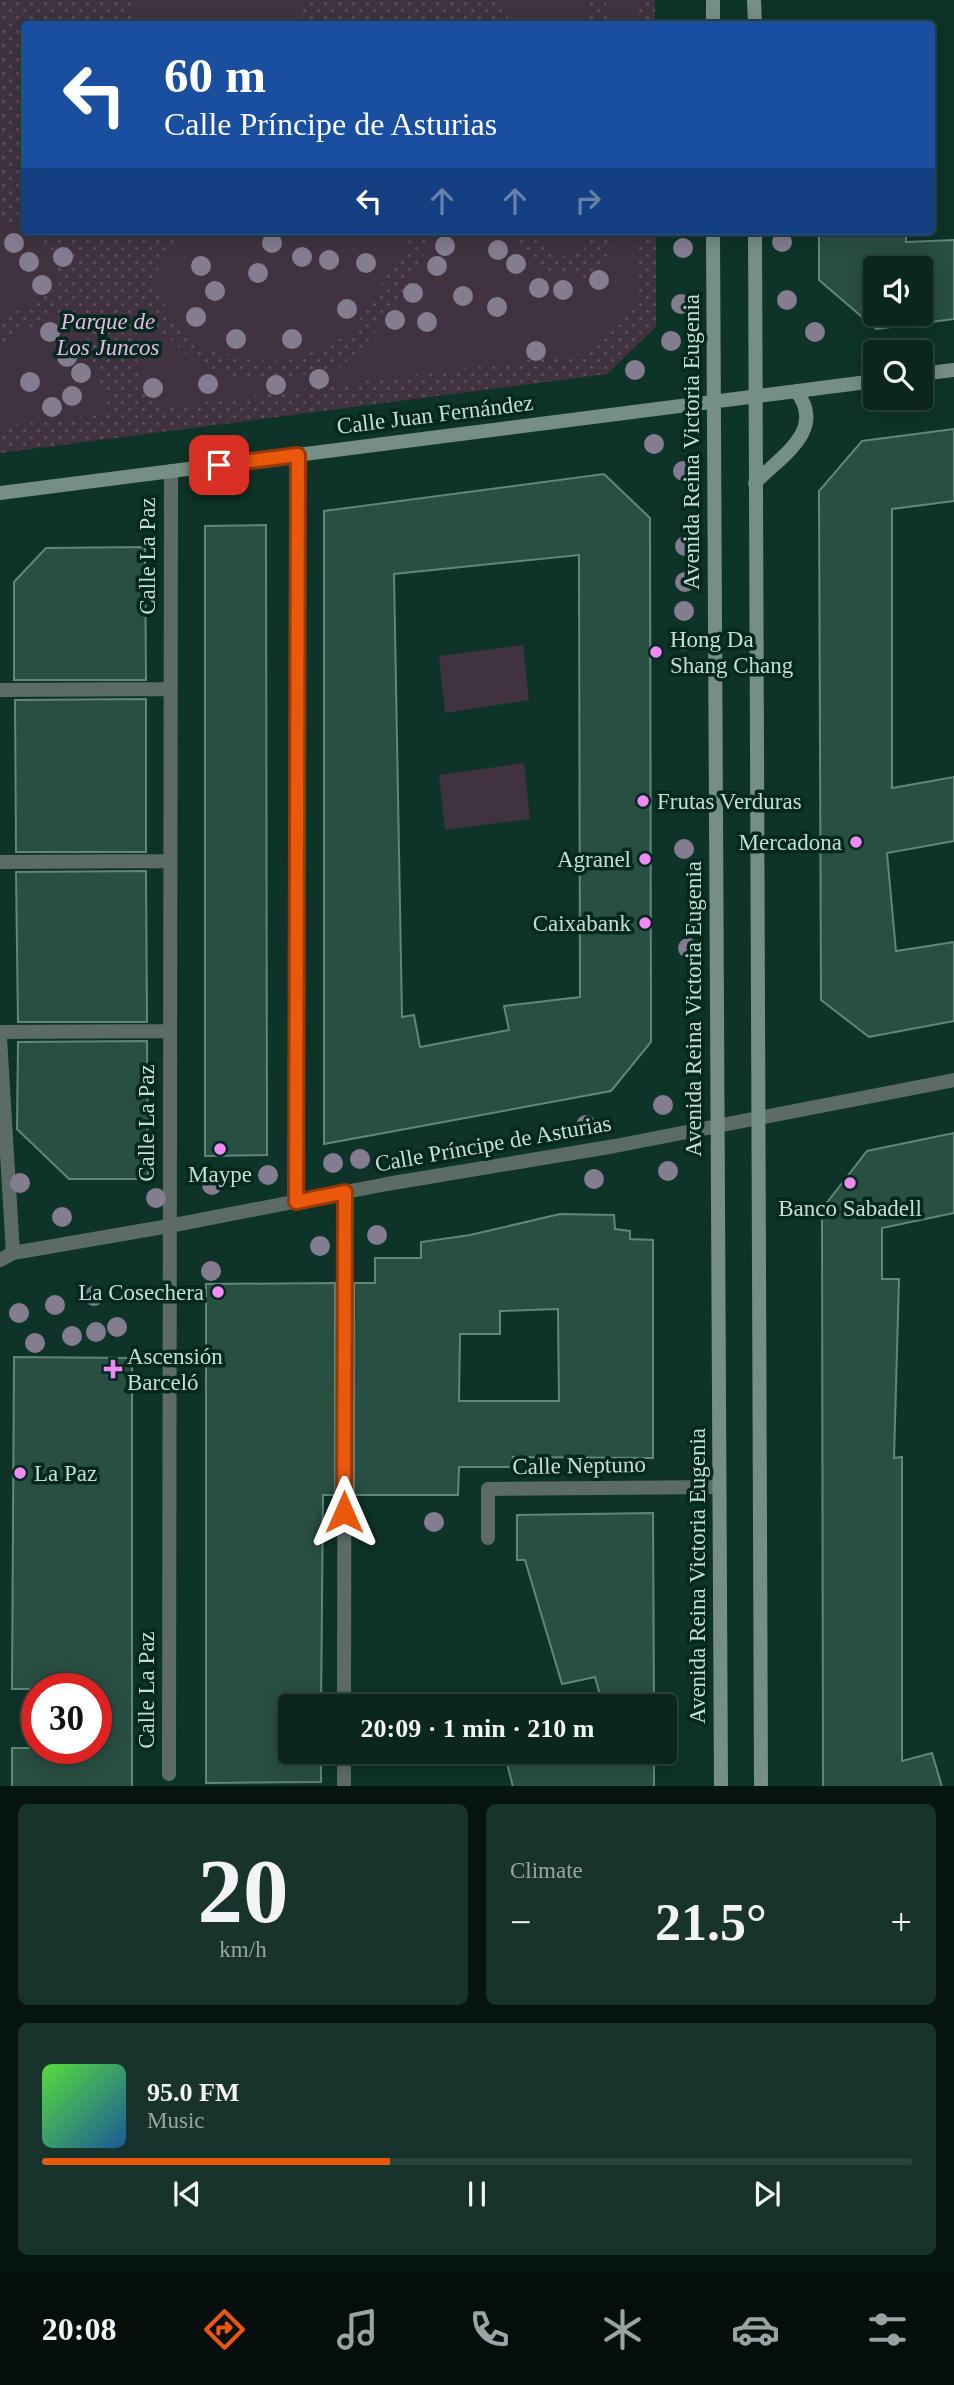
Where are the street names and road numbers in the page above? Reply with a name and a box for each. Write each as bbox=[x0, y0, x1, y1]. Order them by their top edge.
street label: Avenida Reina Victoria Eugenia bbox=[679, 294, 704, 590]
street label: Calle Juan Fernández bbox=[335, 390, 535, 439]
street label: Calle La Paz bbox=[135, 497, 160, 615]
street label: Avenida Reina Victoria Eugenia bbox=[681, 861, 706, 1157]
street label: Calle La Paz bbox=[134, 1064, 159, 1182]
street label: Calle Príncipe de Asturias bbox=[373, 1110, 613, 1177]
street label: Avenida Reina Victoria Eugenia bbox=[685, 1428, 710, 1724]
street label: Calle Neptuno bbox=[512, 1452, 646, 1479]
street label: Calle La Paz bbox=[134, 1631, 159, 1749]

